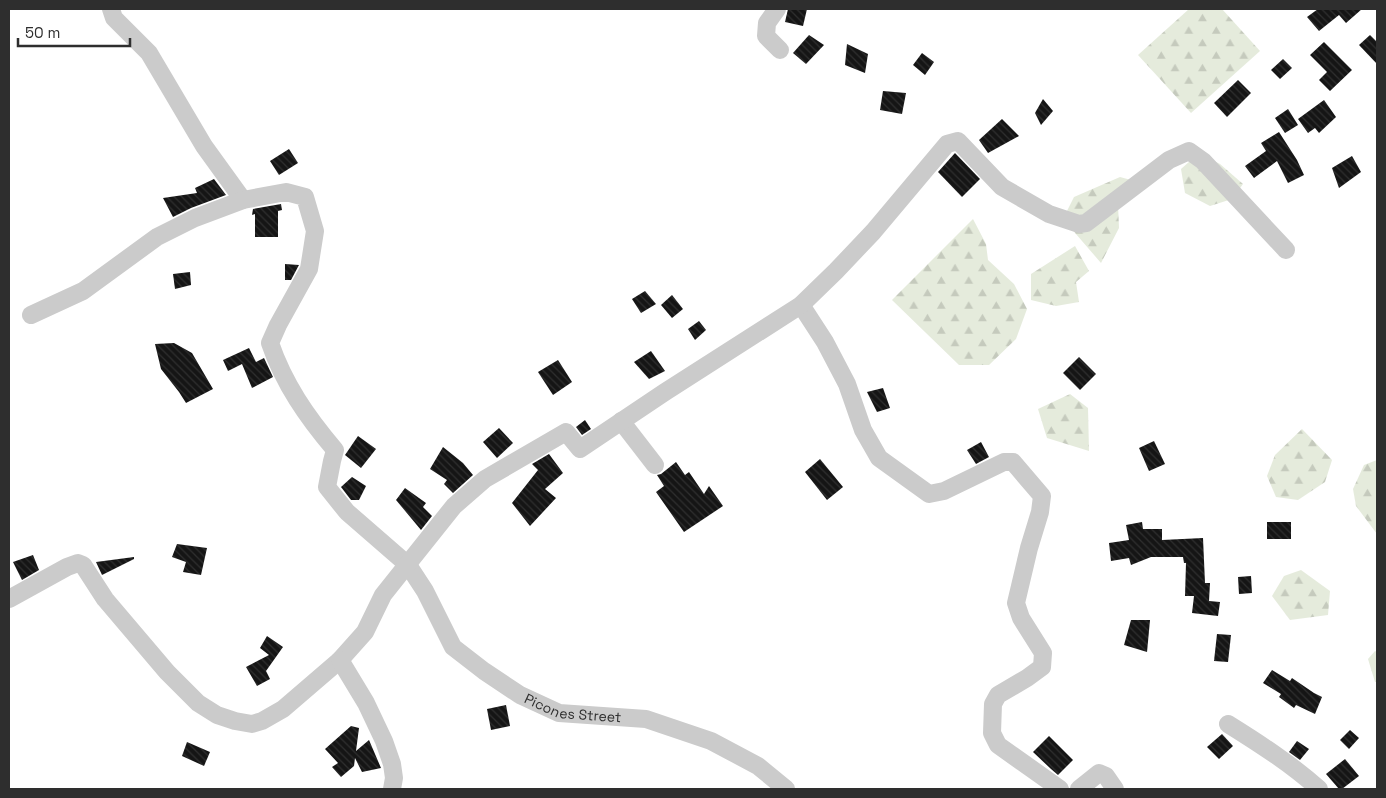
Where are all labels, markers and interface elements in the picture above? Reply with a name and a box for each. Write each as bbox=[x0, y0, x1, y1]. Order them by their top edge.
scale bar bbox=[18, 15, 130, 47]
text: 50 m bbox=[25, 23, 60, 42]
street label: Picones Street bbox=[521, 689, 622, 726]

